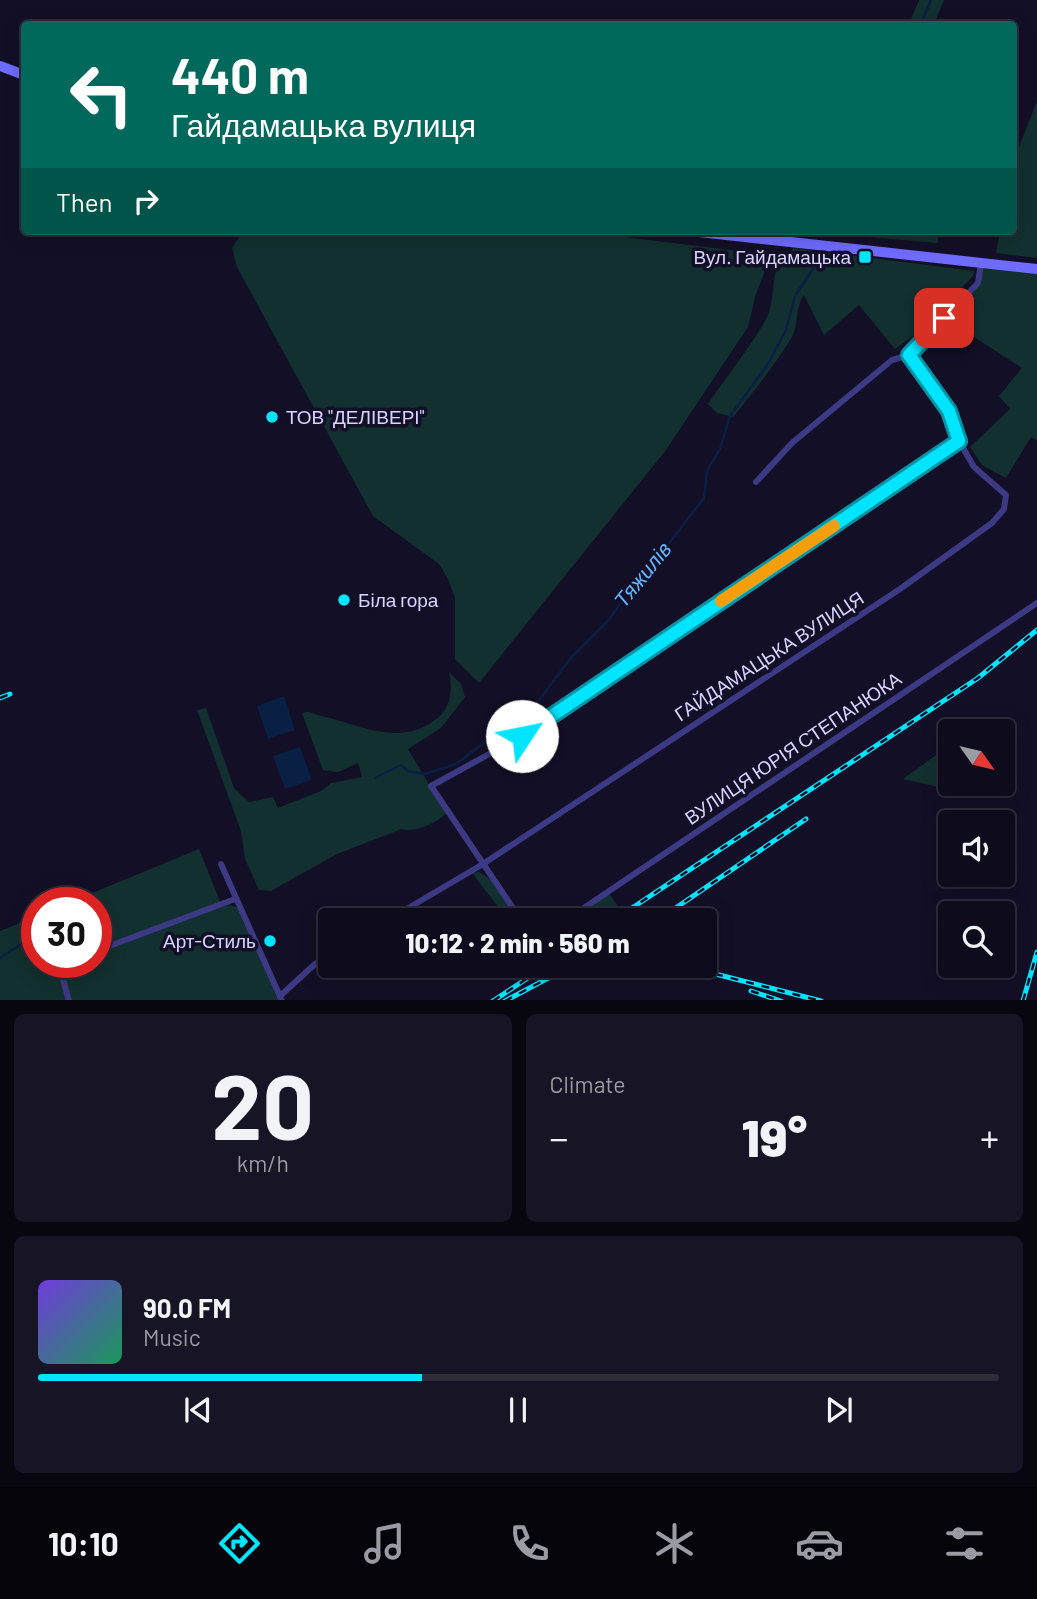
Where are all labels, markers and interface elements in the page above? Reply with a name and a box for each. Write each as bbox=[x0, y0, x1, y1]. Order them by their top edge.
text: 440 m bbox=[171, 45, 309, 104]
icon: left bbox=[56, 49, 147, 140]
text: Гайдамацька вулиця bbox=[171, 105, 476, 143]
icon: right bbox=[127, 182, 165, 220]
text: Then bbox=[56, 186, 113, 217]
place label: Вул. Гайдамацька bbox=[694, 245, 851, 268]
marker: Вул. Гайдамацька bbox=[857, 249, 873, 265]
pin bbox=[914, 288, 974, 348]
icon: arrive bbox=[925, 299, 963, 337]
place label: ТОВ "ДЕЛІВЕРІ" bbox=[286, 405, 425, 428]
marker: ТОВ "ДЕЛІВЕРІ" bbox=[264, 409, 280, 425]
water label: Тяжилів bbox=[608, 536, 676, 612]
street label: ГАЙДАМАЦЬКА ВУЛИЦЯ bbox=[670, 586, 868, 725]
place label: Біла гора bbox=[358, 588, 439, 611]
marker: Біла гора bbox=[336, 592, 352, 608]
street label: ВУЛИЦЯ ЮРІЯ СТЕПАНЮКА bbox=[680, 666, 906, 829]
position arrow bbox=[485, 699, 559, 773]
north arrow bbox=[938, 719, 1015, 796]
map controls bbox=[938, 719, 1015, 978]
button: sound bbox=[938, 810, 1015, 887]
speed limit sign: 30 bbox=[21, 887, 112, 978]
button: search bbox=[938, 901, 1015, 978]
text: 10:12 · 2 min · 560 m bbox=[405, 927, 630, 958]
place label: Арт-Стиль bbox=[163, 929, 256, 952]
marker: Арт-Стиль bbox=[262, 933, 278, 949]
text: 20 bbox=[211, 1049, 314, 1158]
text: Climate bbox=[550, 1070, 626, 1098]
text: 19° bbox=[741, 1105, 807, 1167]
text: − bbox=[550, 1114, 569, 1160]
text: + bbox=[980, 1114, 999, 1160]
text: km/h bbox=[237, 1149, 289, 1177]
text: 90.0 FM bbox=[143, 1292, 231, 1323]
text: Music bbox=[143, 1323, 201, 1351]
icon: previous bbox=[179, 1391, 217, 1429]
icon: pause bbox=[499, 1391, 537, 1429]
icon: next bbox=[820, 1391, 858, 1429]
icon: directions bbox=[215, 1519, 264, 1568]
icon: music bbox=[360, 1519, 409, 1568]
icon: phone bbox=[505, 1519, 554, 1568]
icon: climate bbox=[650, 1519, 699, 1568]
icon: car bbox=[795, 1519, 844, 1568]
icon: filters bbox=[940, 1519, 989, 1568]
text: 10:10 bbox=[48, 1524, 119, 1562]

